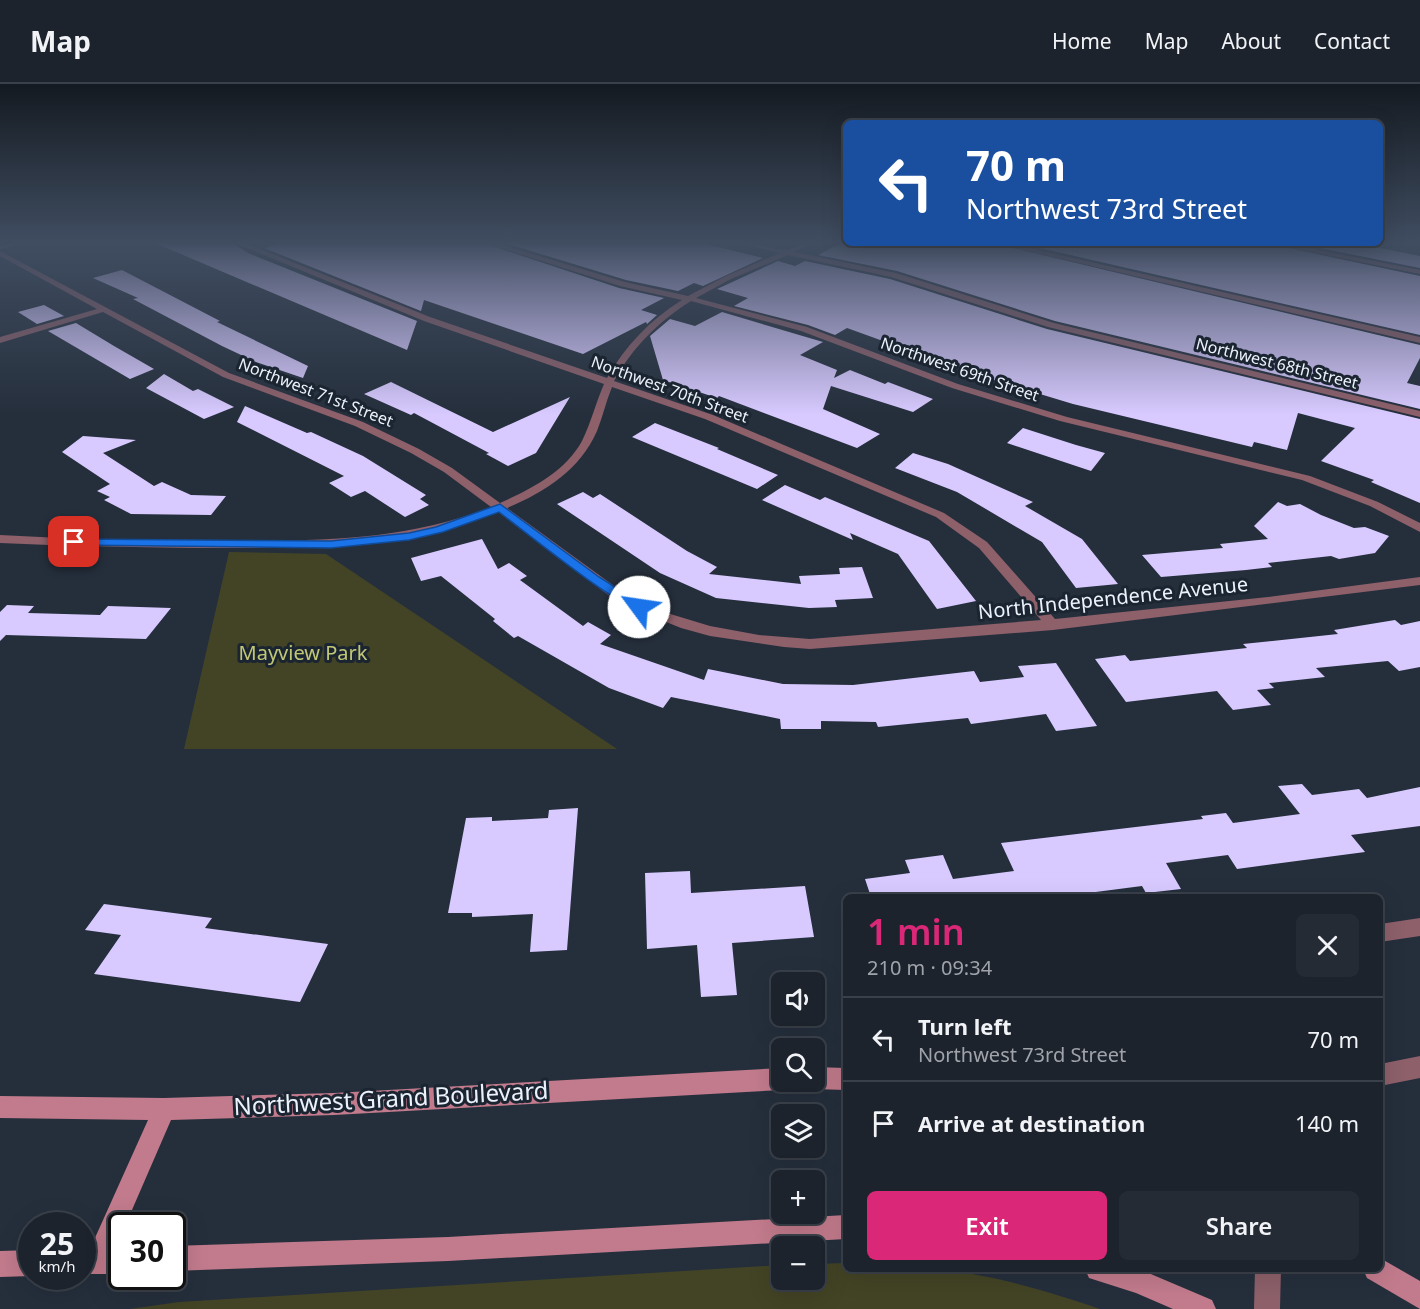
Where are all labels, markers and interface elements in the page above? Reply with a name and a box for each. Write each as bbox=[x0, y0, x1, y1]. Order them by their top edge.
text: Map bbox=[30, 22, 91, 60]
text: Home bbox=[1052, 27, 1112, 55]
text: Map bbox=[1145, 27, 1188, 55]
text: About bbox=[1221, 27, 1281, 55]
text: Contact bbox=[1314, 27, 1390, 55]
text: 70 m bbox=[966, 136, 1066, 193]
icon: left bbox=[867, 144, 945, 222]
text: Northwest 73rd Street bbox=[966, 190, 1247, 227]
street label: Northwest 69th Street bbox=[878, 332, 1042, 407]
street label: Northwest 68th Street bbox=[1194, 332, 1360, 394]
street label: Northwest 70th Street bbox=[588, 350, 752, 428]
street label: Northwest 71st Street bbox=[236, 352, 397, 432]
pin bbox=[48, 516, 99, 567]
icon: arrive bbox=[57, 525, 90, 558]
street label: North Independence Avenue bbox=[977, 570, 1249, 625]
position arrow bbox=[607, 575, 671, 639]
park label: Mayview Park bbox=[239, 639, 368, 666]
text: 1 min bbox=[867, 907, 965, 956]
button: close bbox=[1296, 914, 1359, 977]
text: 210 m · 09:34 bbox=[867, 954, 992, 981]
map controls bbox=[771, 972, 825, 1290]
button: sound bbox=[771, 972, 825, 1026]
text: Turn left bbox=[918, 1011, 1012, 1041]
icon: left bbox=[867, 1023, 900, 1056]
text: 70 m bbox=[1308, 1024, 1359, 1054]
button: search bbox=[771, 1038, 825, 1092]
text: Northwest 73rd Street bbox=[918, 1041, 1126, 1068]
street label: Northwest Grand Boulevard bbox=[233, 1073, 549, 1122]
button: layers bbox=[771, 1104, 825, 1158]
icon: arrive bbox=[867, 1107, 900, 1140]
text: Arrive at destination bbox=[918, 1108, 1145, 1138]
text: 140 m bbox=[1295, 1108, 1359, 1138]
button: + bbox=[771, 1170, 825, 1224]
button: Exit bbox=[867, 1191, 1107, 1260]
button: Share bbox=[1119, 1191, 1359, 1260]
speed limit sign: 30 bbox=[108, 1212, 186, 1290]
text: 25 bbox=[40, 1223, 74, 1264]
button: − bbox=[771, 1236, 825, 1290]
text: km/h bbox=[39, 1256, 75, 1276]

